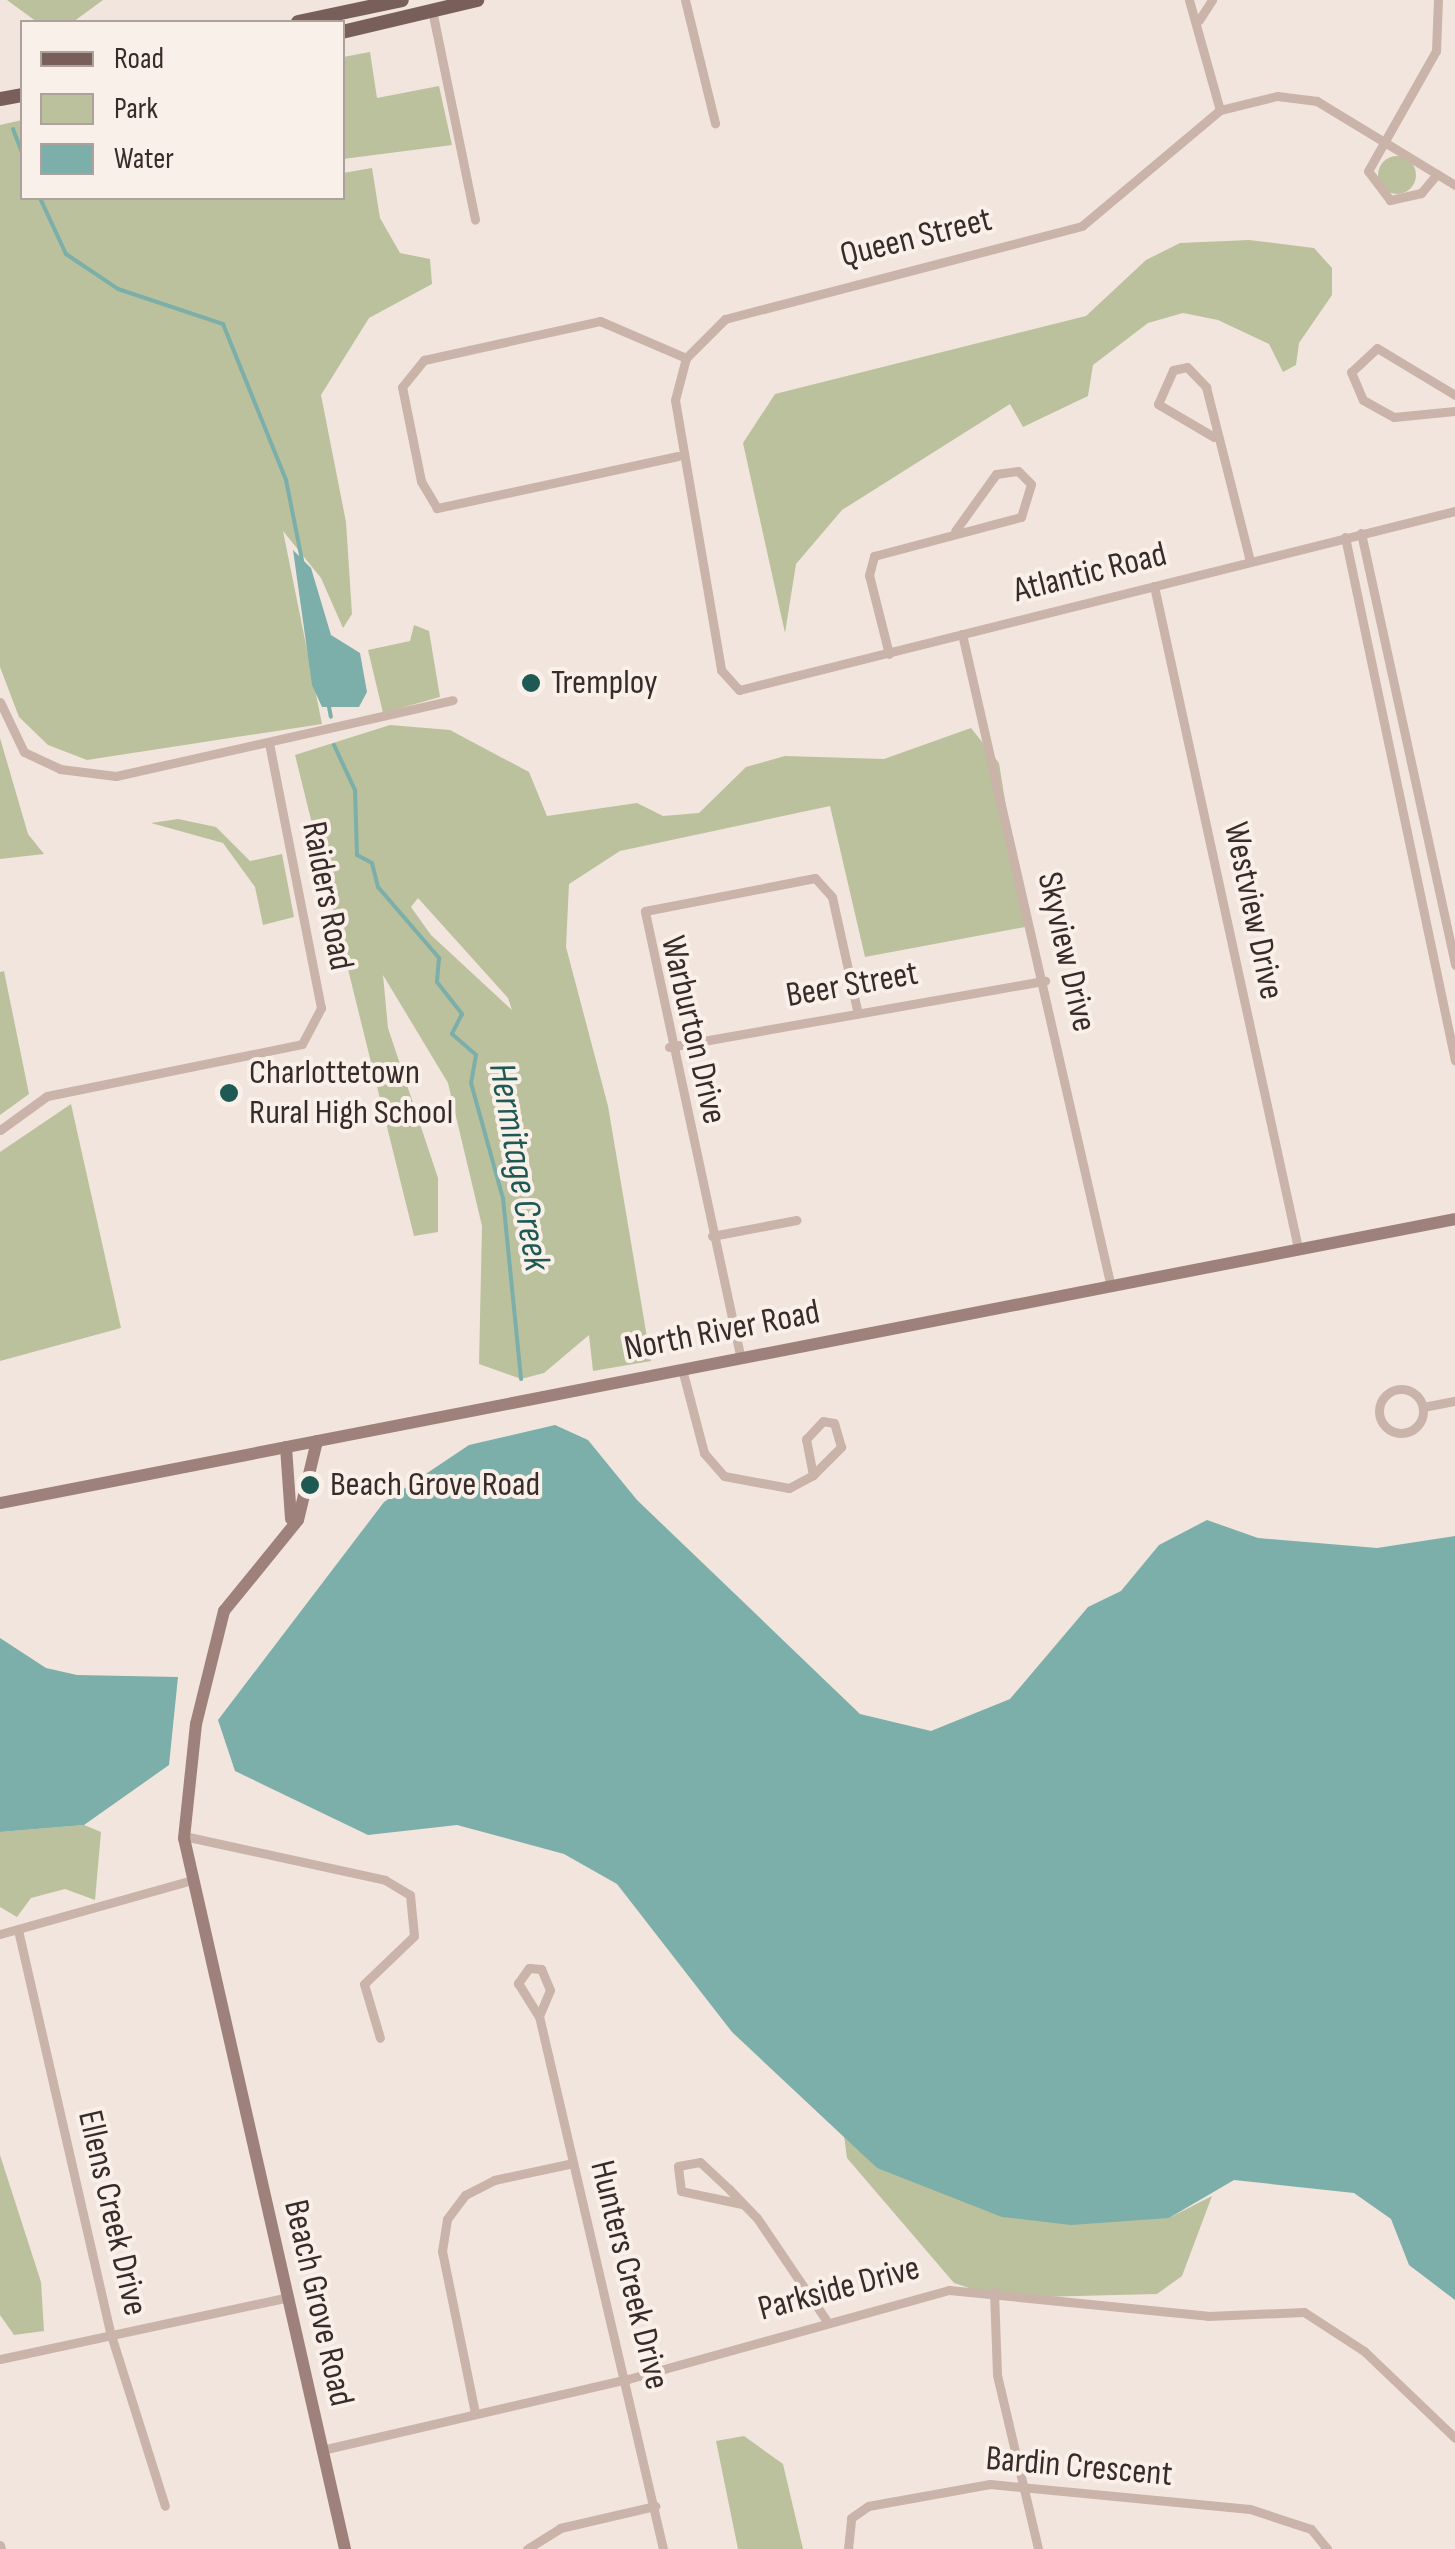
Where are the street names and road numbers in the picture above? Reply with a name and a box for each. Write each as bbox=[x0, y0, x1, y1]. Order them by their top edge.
street label: Queen Street bbox=[836, 199, 996, 277]
street label: Atlantic Road bbox=[1009, 534, 1171, 612]
street label: Raiders Road bbox=[292, 818, 362, 974]
street label: Westview Drive bbox=[1214, 819, 1292, 1003]
street label: Skyview Drive bbox=[1027, 868, 1105, 1036]
street label: Warburton Drive bbox=[651, 932, 735, 1128]
street label: Beer Street bbox=[783, 953, 921, 1017]
street label: North River Road bbox=[621, 1291, 823, 1371]
street label: Ellens Creek Drive bbox=[68, 2106, 156, 2320]
street label: Hunters Creek Drive bbox=[580, 2156, 678, 2394]
street label: Beach Grove Road bbox=[274, 2196, 362, 2410]
street label: Parkside Drive bbox=[754, 2247, 924, 2331]
street label: Bardin Crescent bbox=[984, 2438, 1174, 2496]

